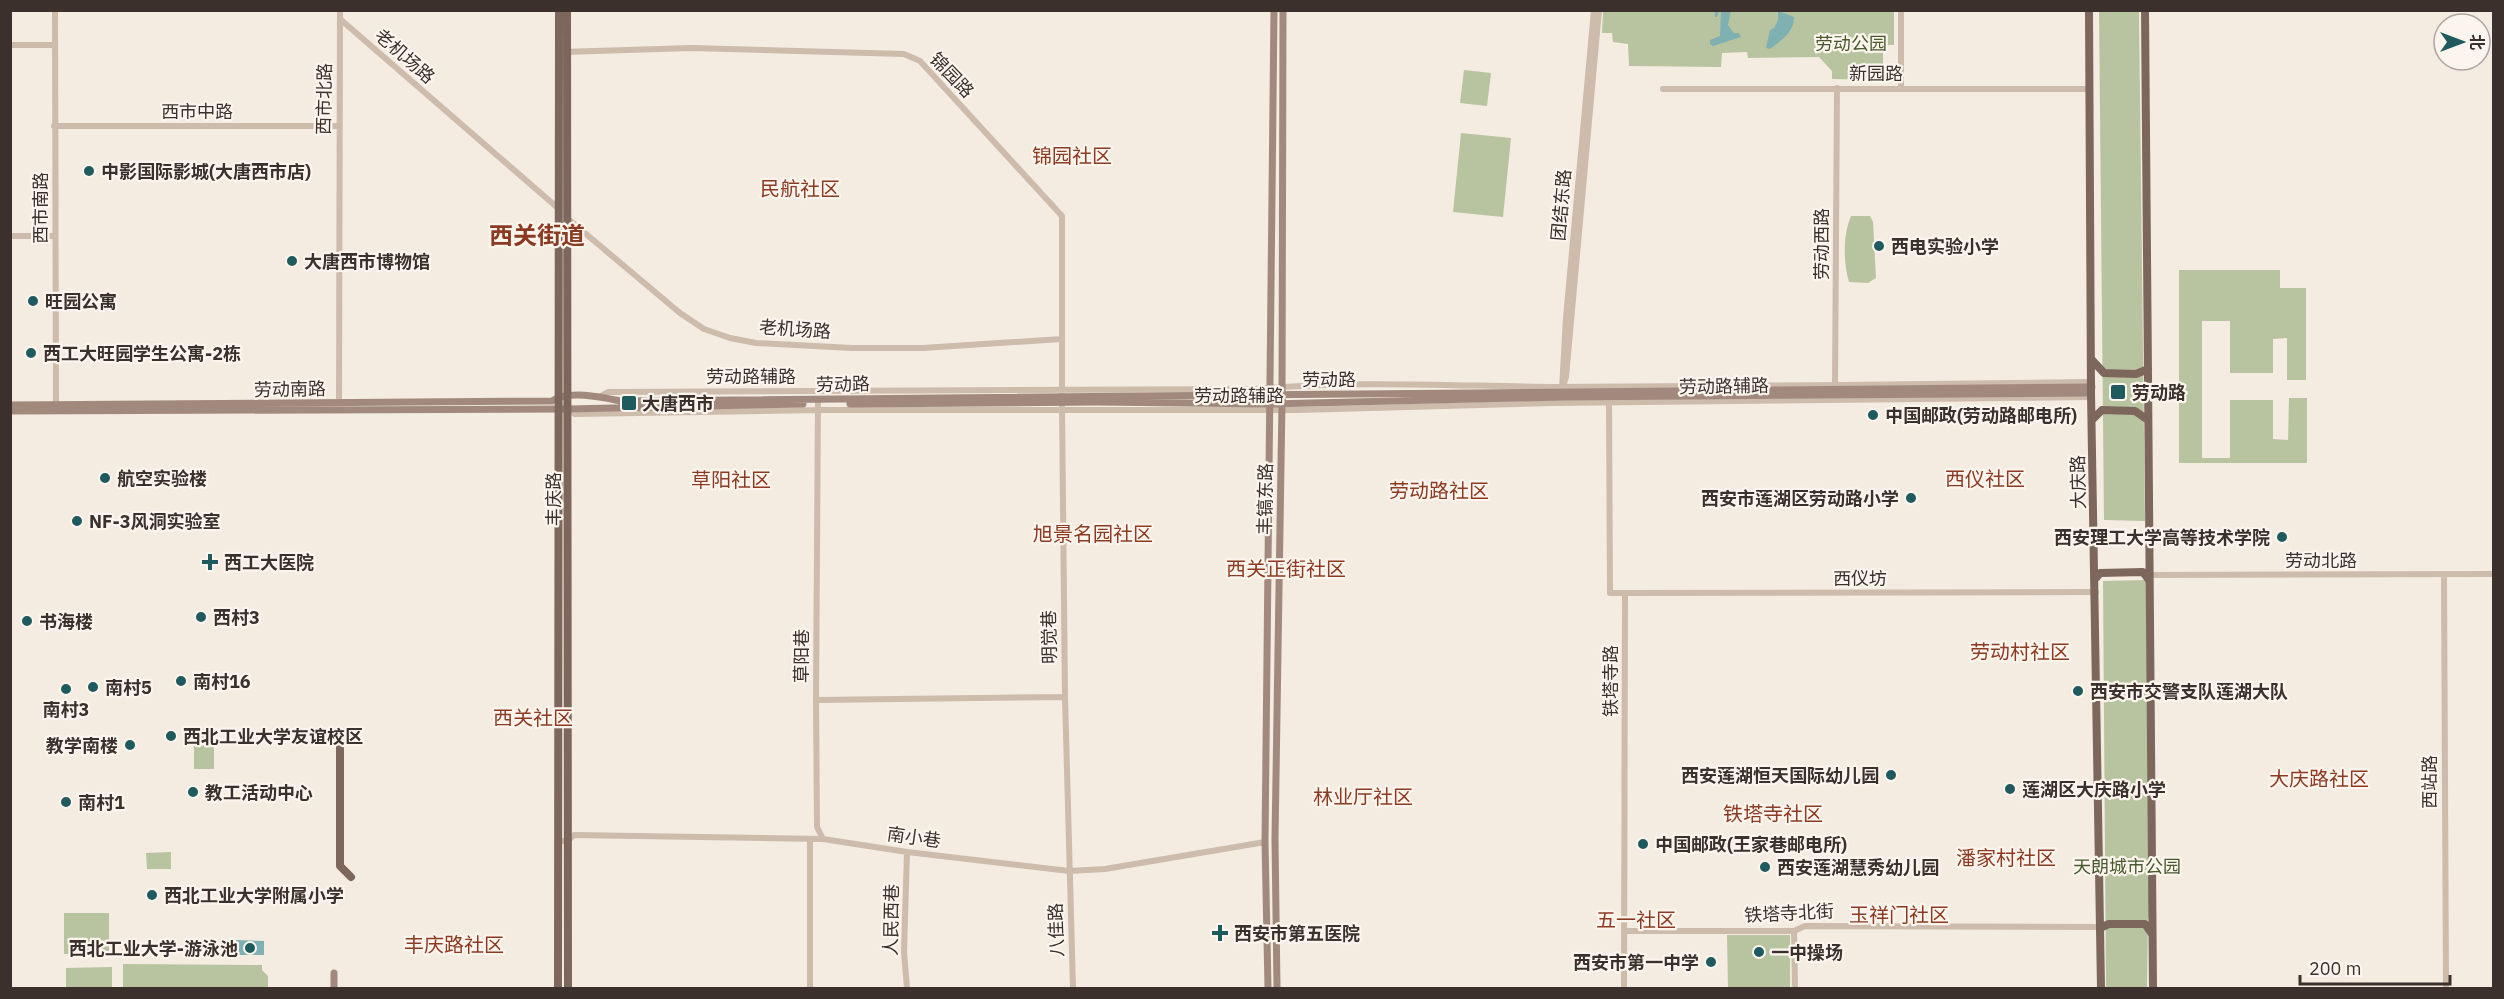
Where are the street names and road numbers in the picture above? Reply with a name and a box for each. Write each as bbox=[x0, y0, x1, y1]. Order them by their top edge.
street label: 老机场路 bbox=[370, 24, 440, 88]
street label: 锦园路 bbox=[925, 48, 979, 102]
street label: 新园路 bbox=[1849, 62, 1903, 85]
street label: 西市北路 bbox=[312, 63, 336, 135]
street label: 西市中路 bbox=[161, 100, 233, 123]
street label: 团结东路 bbox=[1546, 168, 1576, 242]
street label: 西市南路 bbox=[29, 172, 52, 244]
street label: 劳动西路 bbox=[1810, 208, 1833, 280]
street label: 老机场路 bbox=[758, 315, 832, 343]
street label: 劳动路辅路 bbox=[706, 365, 796, 388]
street label: 劳动路 bbox=[1302, 368, 1356, 391]
street label: 劳动路 bbox=[816, 372, 870, 396]
street label: 劳动路辅路 bbox=[1679, 374, 1769, 398]
street label: 劳动南路 bbox=[254, 377, 326, 401]
street label: 劳动路辅路 bbox=[1194, 384, 1284, 407]
street label: 大庆路 bbox=[2066, 455, 2090, 509]
street label: 丰镐东路 bbox=[1253, 463, 1277, 535]
street label: 丰庆路 bbox=[542, 472, 565, 526]
street label: 劳动北路 bbox=[2285, 549, 2357, 572]
street label: 西仪坊 bbox=[1833, 567, 1887, 590]
street label: 明觉巷 bbox=[1037, 610, 1061, 664]
street label: 草阳巷 bbox=[790, 629, 813, 683]
street label: 铁塔寺路 bbox=[1599, 645, 1622, 717]
street label: 西站路 bbox=[2418, 755, 2441, 809]
street label: 南小巷 bbox=[886, 822, 942, 852]
street label: 人民西巷 bbox=[879, 884, 903, 956]
street label: 铁塔寺北街 bbox=[1743, 899, 1835, 927]
street label: 八佳路 bbox=[1044, 903, 1068, 957]

